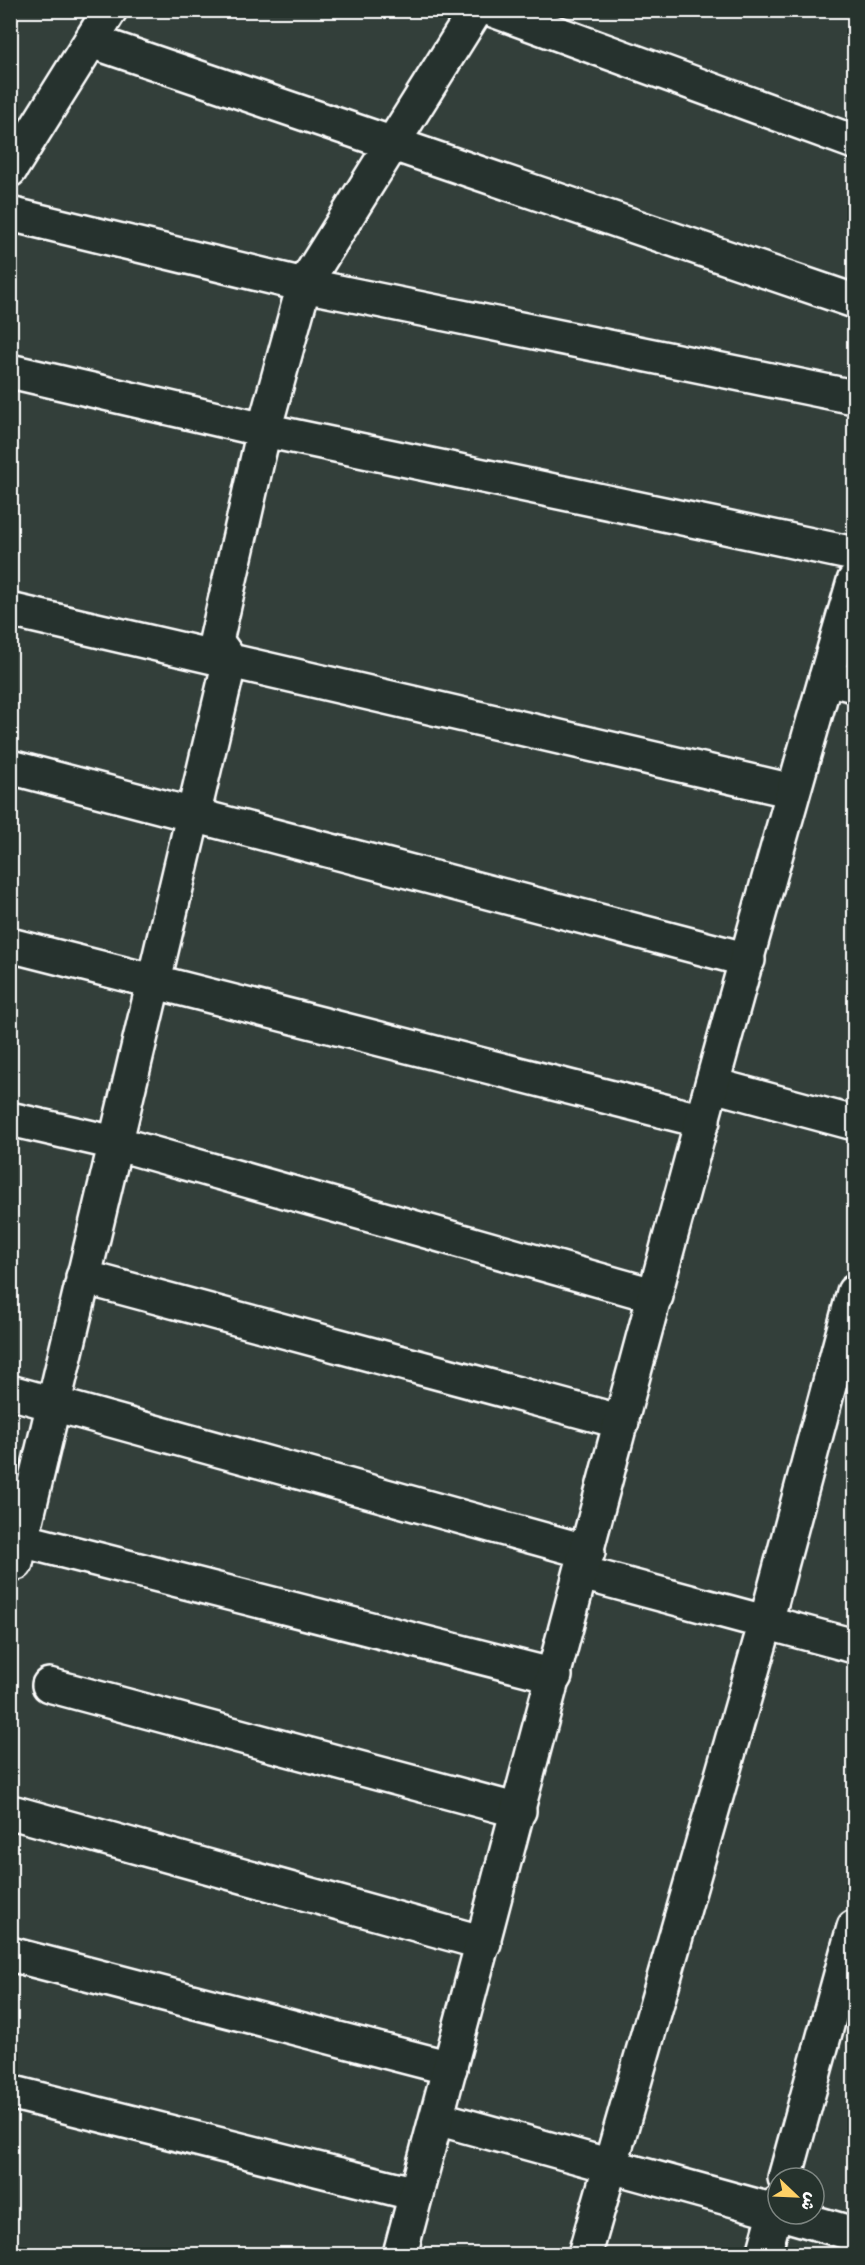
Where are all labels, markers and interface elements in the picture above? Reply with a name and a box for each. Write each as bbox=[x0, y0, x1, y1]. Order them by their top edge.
north arrow bbox=[766, 2166, 826, 2226]
text: ش bbox=[795, 2189, 822, 2214]

